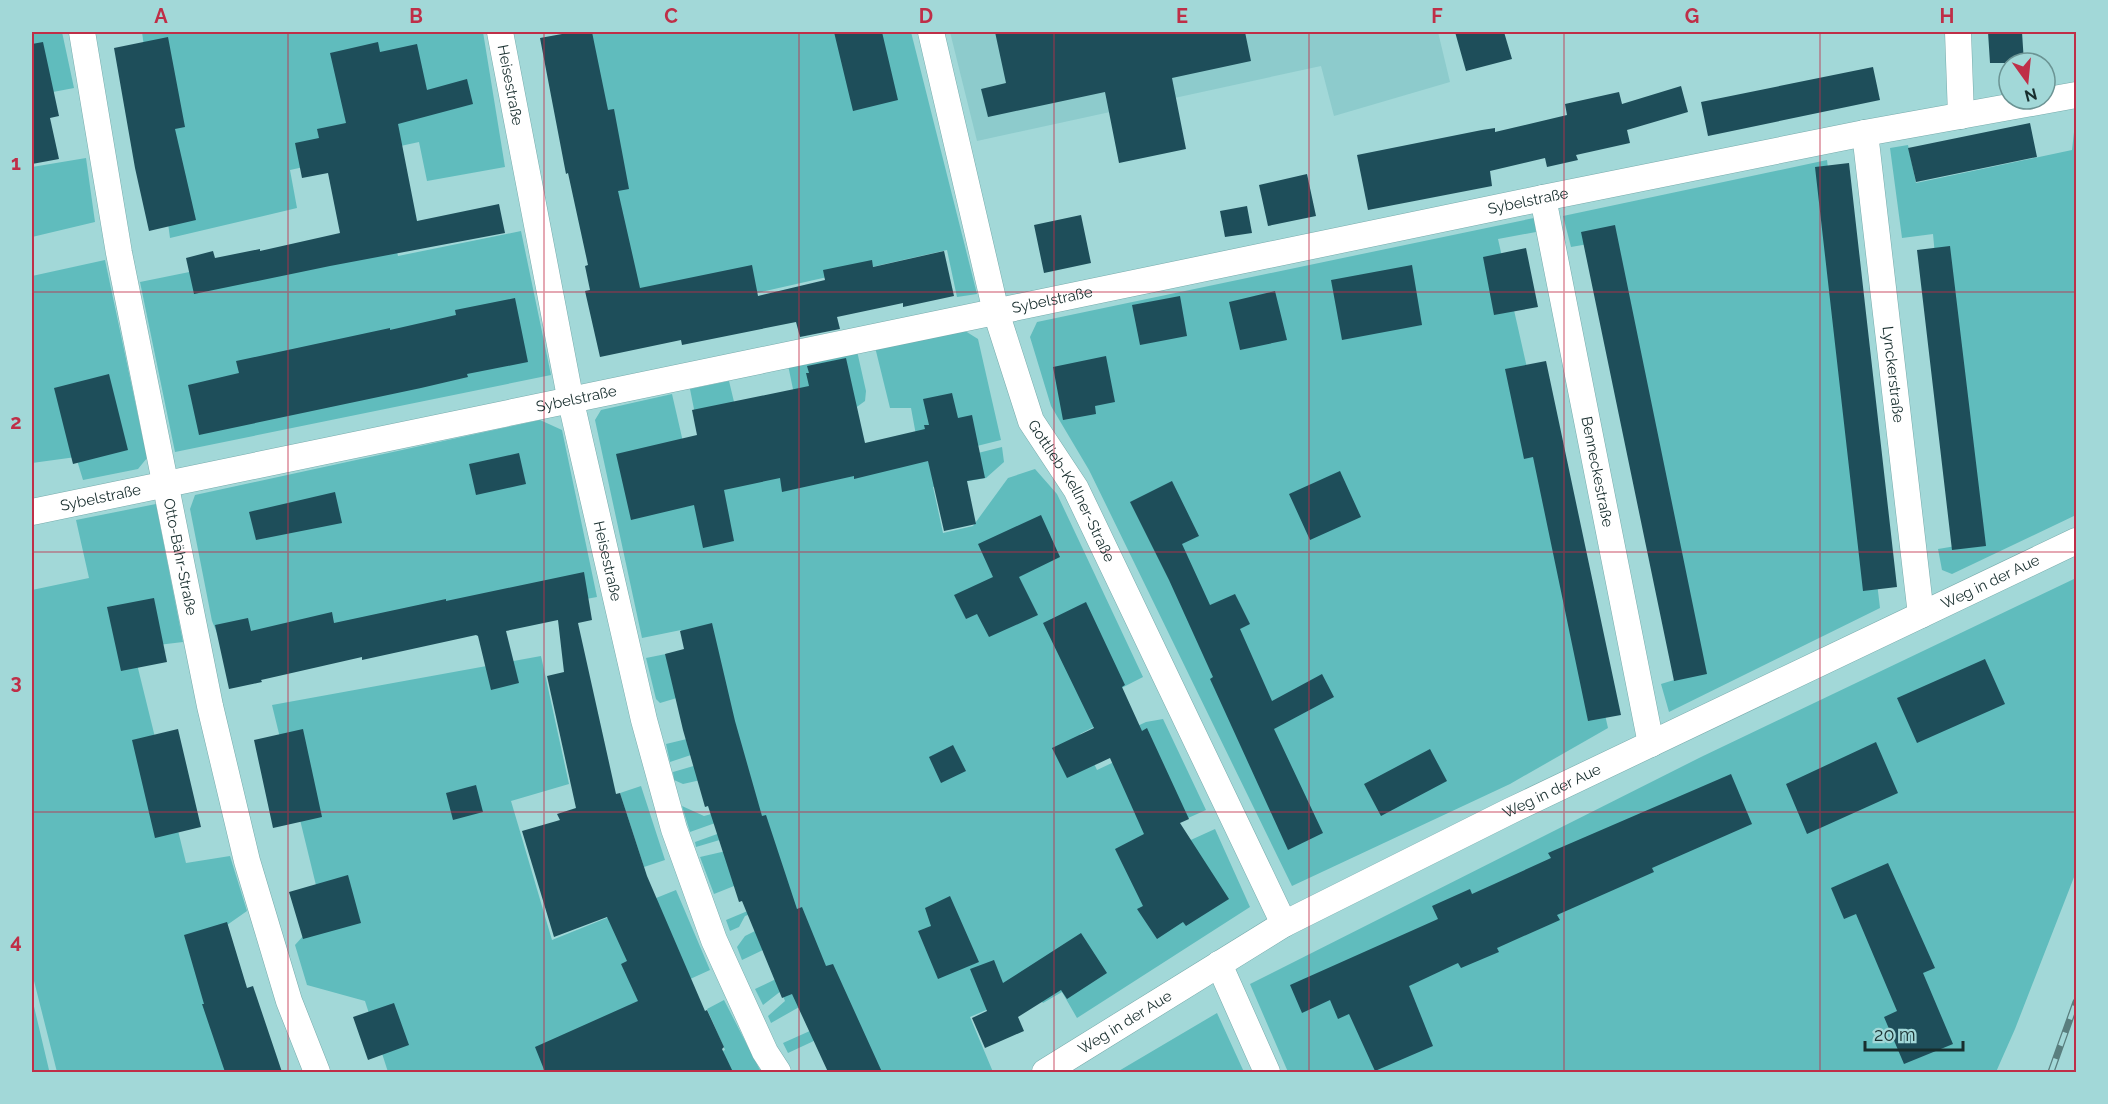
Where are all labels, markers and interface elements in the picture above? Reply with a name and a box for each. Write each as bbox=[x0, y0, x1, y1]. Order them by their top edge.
text: A bbox=[154, 4, 168, 28]
text: B bbox=[409, 4, 423, 28]
text: C bbox=[664, 4, 678, 28]
text: D bbox=[919, 4, 933, 28]
text: E bbox=[1176, 4, 1188, 28]
text: F bbox=[1431, 4, 1443, 28]
text: G bbox=[1685, 4, 1699, 28]
text: H bbox=[1940, 4, 1954, 28]
street label: Heisestraße bbox=[494, 43, 527, 127]
north arrow bbox=[1997, 51, 2057, 111]
text: N bbox=[2022, 84, 2039, 106]
text: 1 bbox=[11, 151, 21, 175]
street label: Sybelstraße bbox=[1486, 184, 1570, 218]
street label: Sybelstraße bbox=[1010, 283, 1094, 317]
street label: Lynckerstraße bbox=[1879, 325, 1908, 424]
street label: Sybelstraße bbox=[534, 382, 619, 416]
text: 2 bbox=[10, 410, 22, 434]
street label: Benneckestraße bbox=[1577, 415, 1617, 529]
street label: Gottlieb-Kellner-Straße bbox=[1024, 417, 1119, 565]
street label: Sybelstraße bbox=[59, 481, 143, 515]
street label: Otto-Bähr-Straße bbox=[159, 497, 201, 617]
street label: Heisestraße bbox=[590, 519, 626, 603]
street label: Weg in der Aue bbox=[1938, 551, 2043, 613]
text: 3 bbox=[10, 670, 22, 694]
street label: Weg in der Aue bbox=[1500, 760, 1604, 822]
text: 4 bbox=[10, 929, 22, 953]
street label: Weg in der Aue bbox=[1075, 987, 1175, 1058]
scale bar bbox=[1865, 1014, 1962, 1052]
text: 20 m bbox=[1874, 1024, 1916, 1045]

